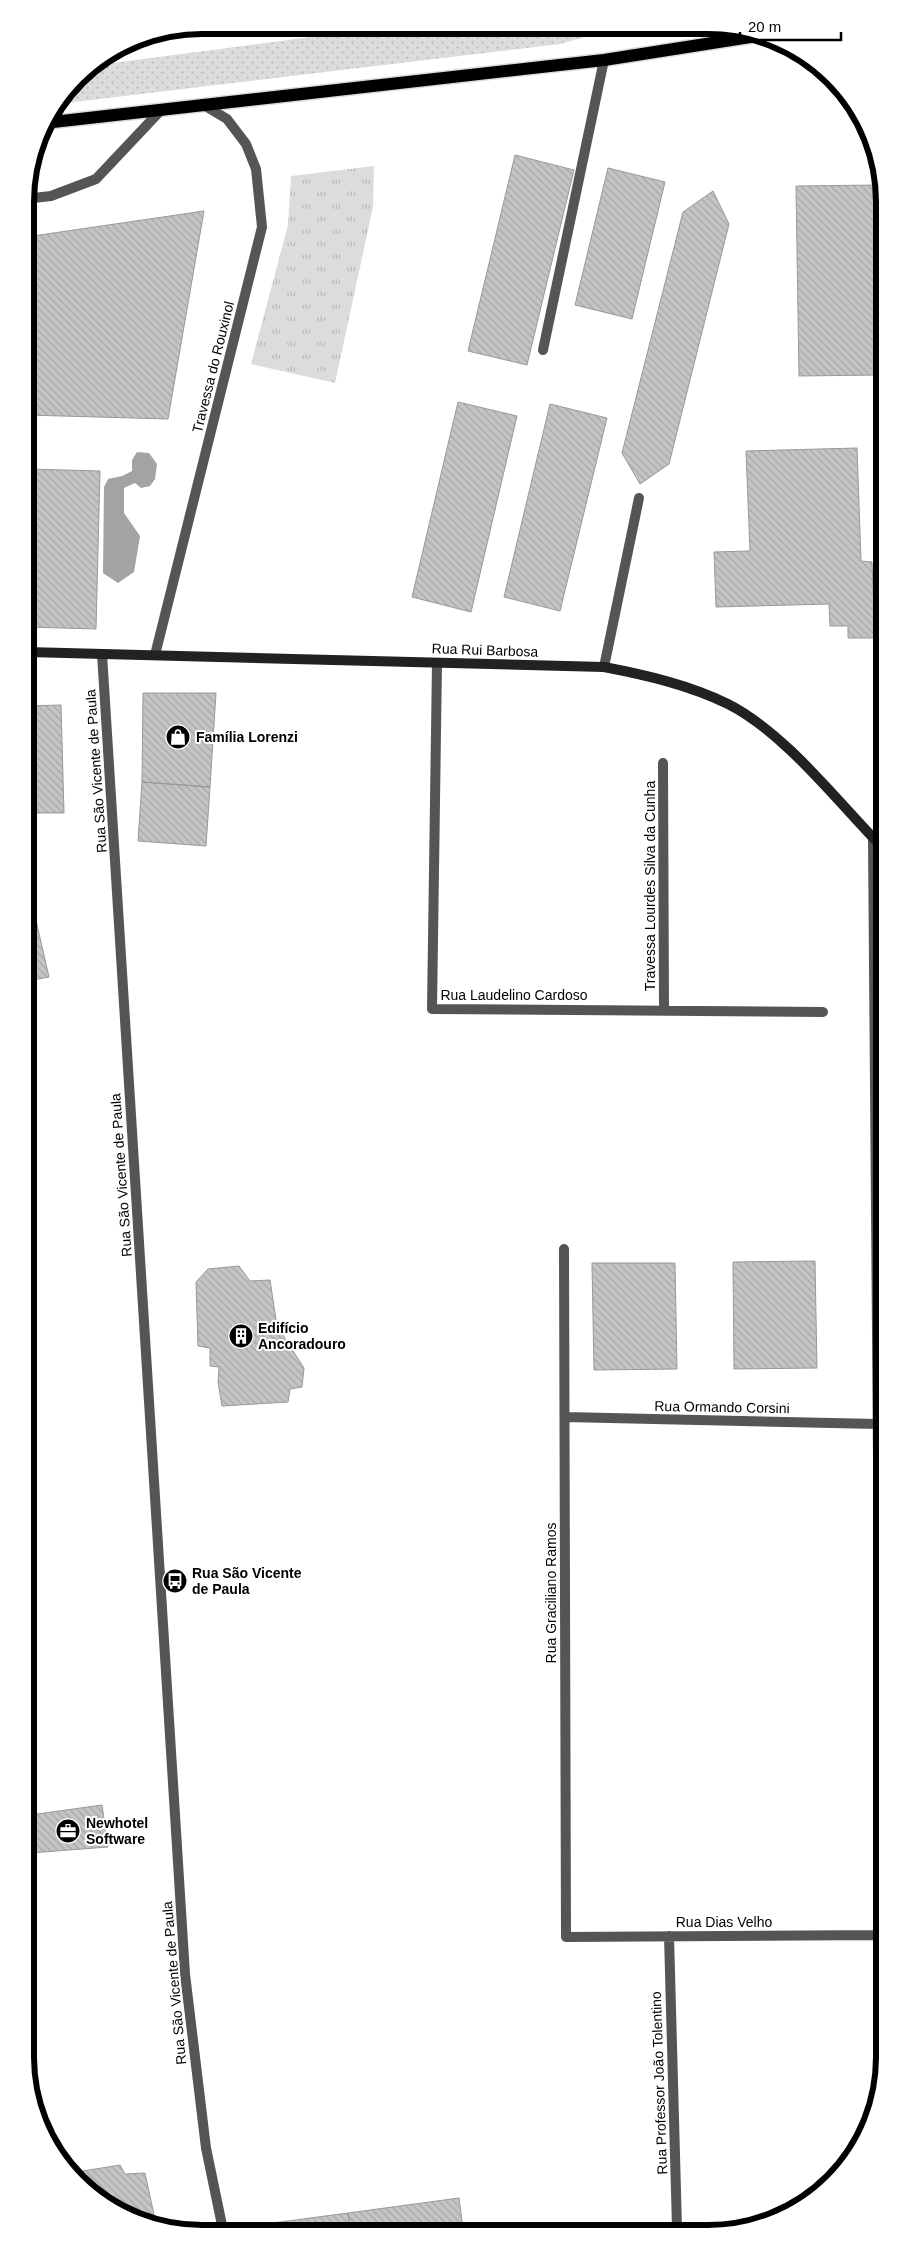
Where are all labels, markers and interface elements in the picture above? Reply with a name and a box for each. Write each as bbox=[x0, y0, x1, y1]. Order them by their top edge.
scale bar bbox=[740, 10, 841, 42]
text: 20 m bbox=[748, 18, 781, 35]
street label: Travessa do Rouxinol bbox=[189, 300, 237, 434]
street label: Rua Rui Barbosa bbox=[431, 640, 539, 660]
street label: Rua São Vicente de Paula bbox=[82, 688, 110, 853]
shop icon: Família Lorenzi bbox=[165, 724, 191, 750]
place label: Família Lorenzi bbox=[196, 729, 298, 745]
street label: Travessa Lourdes Silva da Cunha bbox=[642, 781, 658, 991]
street label: Rua Laudelino Cardoso bbox=[440, 987, 588, 1003]
street label: Rua São Vicente de Paula bbox=[107, 1092, 135, 1257]
place label: Edifício Ancoradouro bbox=[258, 1320, 346, 1352]
building icon: Edifício Ancoradouro bbox=[228, 1323, 254, 1349]
street label: Rua Ormando Corsini bbox=[654, 1398, 790, 1416]
street label: Rua Graciliano Ramos bbox=[543, 1523, 559, 1663]
place label: Rua São Vicente de Paula bbox=[192, 1565, 302, 1597]
bus stop icon: Rua São Vicente de Paula bbox=[162, 1568, 188, 1594]
place label: Newhotel Software bbox=[86, 1815, 148, 1847]
office icon: Newhotel Software bbox=[55, 1818, 81, 1844]
street label: Rua São Vicente de Paula bbox=[159, 1900, 189, 2065]
street label: Rua Dias Velho bbox=[676, 1914, 772, 1930]
street label: Rua Professor João Tolentino bbox=[648, 1991, 670, 2175]

